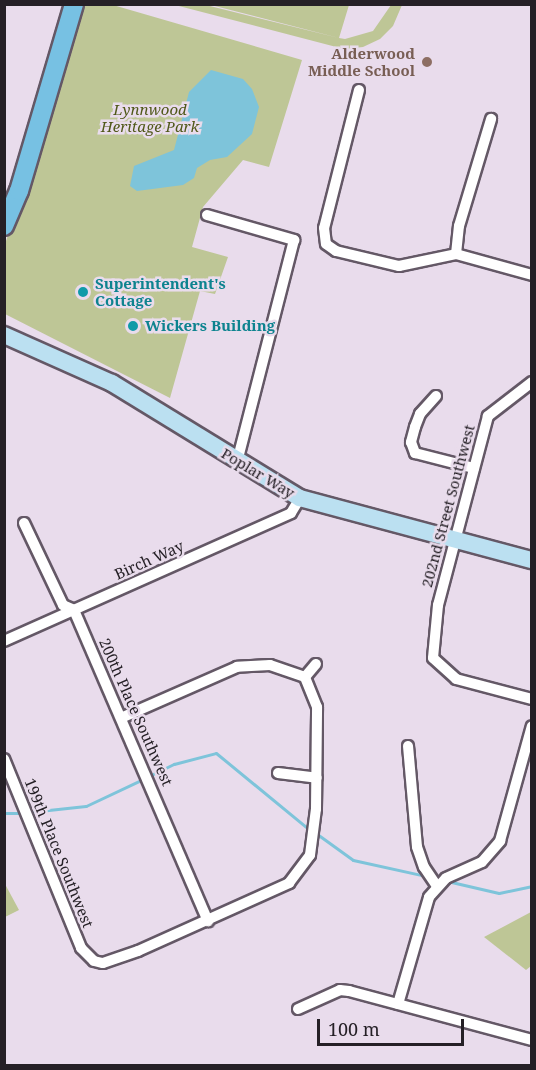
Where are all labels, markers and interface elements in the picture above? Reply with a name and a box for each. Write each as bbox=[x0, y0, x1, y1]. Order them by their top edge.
place label: Alderwood Middle School bbox=[308, 44, 415, 79]
marker: Alderwood Middle School bbox=[420, 55, 434, 69]
park label: Lynnwood Heritage Park bbox=[101, 100, 199, 135]
place label: Superintendent's Cottage bbox=[95, 274, 226, 309]
marker: Superintendent's Cottage bbox=[76, 285, 90, 299]
place label: Wickers Building bbox=[145, 317, 275, 335]
marker: Wickers Building bbox=[126, 319, 140, 333]
street label: 202nd Street Southwest bbox=[418, 423, 478, 589]
street label: Poplar Way bbox=[218, 444, 298, 502]
street label: Birch Way bbox=[112, 537, 186, 583]
street label: 200th Place Southwest bbox=[95, 636, 177, 788]
street label: 199th Place Southwest bbox=[21, 776, 97, 930]
scale bar bbox=[320, 1007, 467, 1045]
text: 100 m bbox=[328, 1017, 380, 1041]

